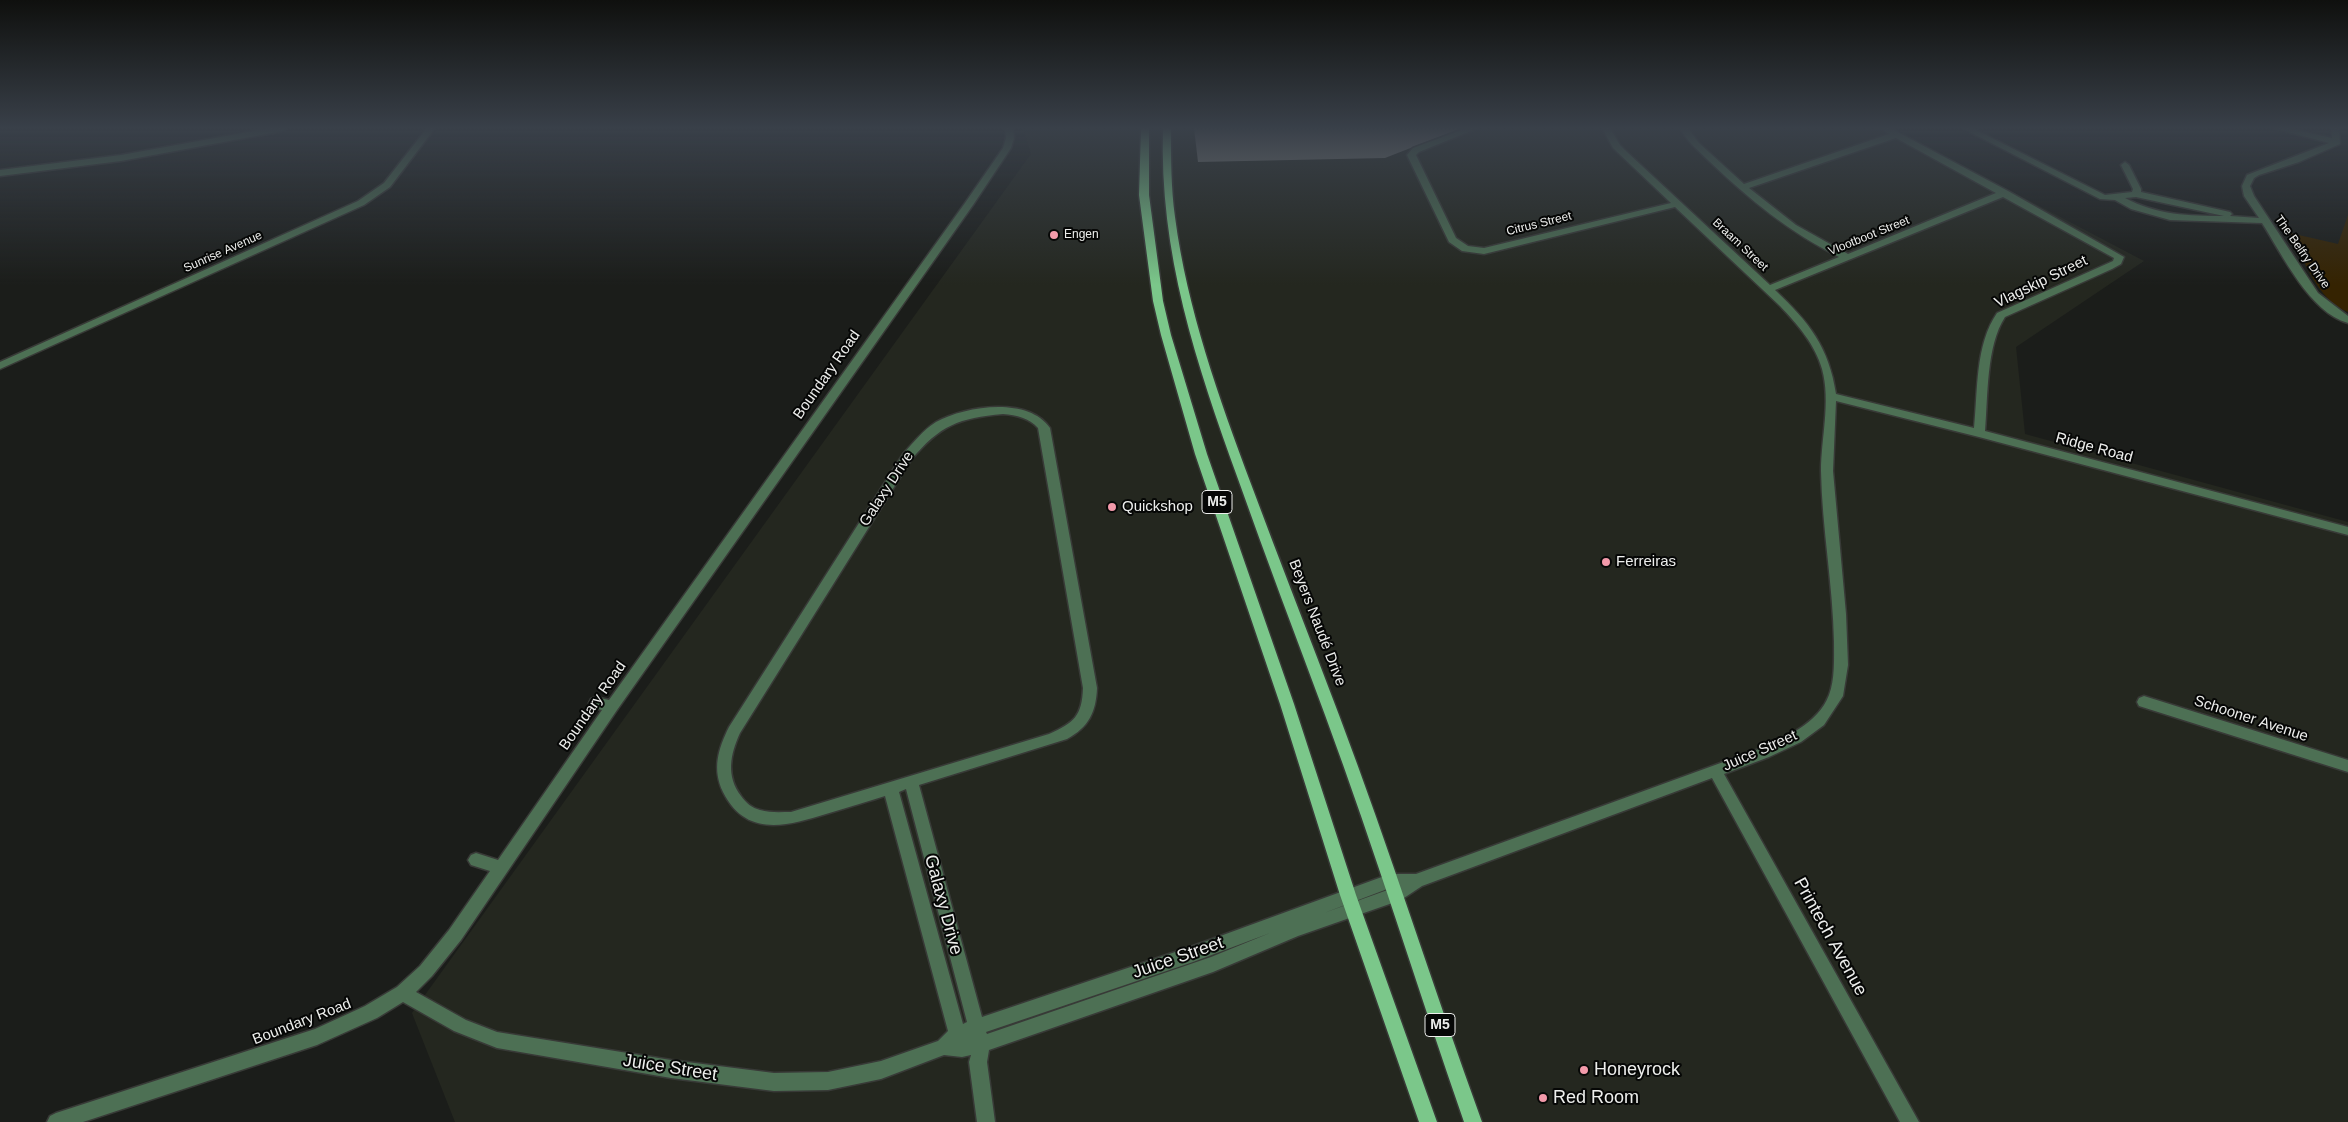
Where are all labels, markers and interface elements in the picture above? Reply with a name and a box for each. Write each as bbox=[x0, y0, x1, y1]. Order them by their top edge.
street label: Citrus Street bbox=[1505, 209, 1573, 239]
street label: Vlootboot Street bbox=[1826, 213, 1912, 259]
street label: The Belfry Drive bbox=[2271, 213, 2333, 291]
street label: Braam Street bbox=[1709, 216, 1771, 274]
street label: Sunrise Avenue bbox=[181, 228, 265, 276]
place label: Engen bbox=[1064, 228, 1099, 242]
marker: Engen bbox=[1048, 229, 1060, 241]
street label: Vlagskip Street bbox=[1992, 252, 2090, 312]
street label: Boundary Road bbox=[790, 327, 864, 423]
street label: Ridge Road bbox=[2053, 429, 2135, 467]
street label: Galaxy Drive bbox=[856, 448, 918, 530]
road number: M5 bbox=[1202, 491, 1232, 514]
place label: Quickshop bbox=[1122, 498, 1193, 516]
marker: Quickshop bbox=[1106, 501, 1118, 513]
place label: Ferreiras bbox=[1616, 553, 1676, 571]
marker: Ferreiras bbox=[1600, 556, 1612, 568]
street label: Beyers Naudé Drive bbox=[1285, 557, 1349, 689]
street label: Boundary Road bbox=[556, 658, 630, 754]
street label: Schooner Avenue bbox=[2192, 692, 2310, 746]
street label: Juice Street bbox=[1720, 727, 1800, 775]
street label: Galaxy Drive bbox=[919, 852, 967, 958]
street label: Printech Avenue bbox=[1789, 874, 1871, 1000]
street label: Juice Street bbox=[1130, 932, 1226, 984]
street label: Boundary Road bbox=[250, 995, 354, 1049]
road number: M5 bbox=[1425, 1014, 1455, 1036]
street label: Juice Street bbox=[621, 1050, 719, 1086]
place label: Honeyrock bbox=[1594, 1059, 1680, 1081]
marker: Honeyrock bbox=[1578, 1064, 1590, 1076]
place label: Red Room bbox=[1553, 1087, 1639, 1109]
marker: Red Room bbox=[1537, 1092, 1549, 1104]

